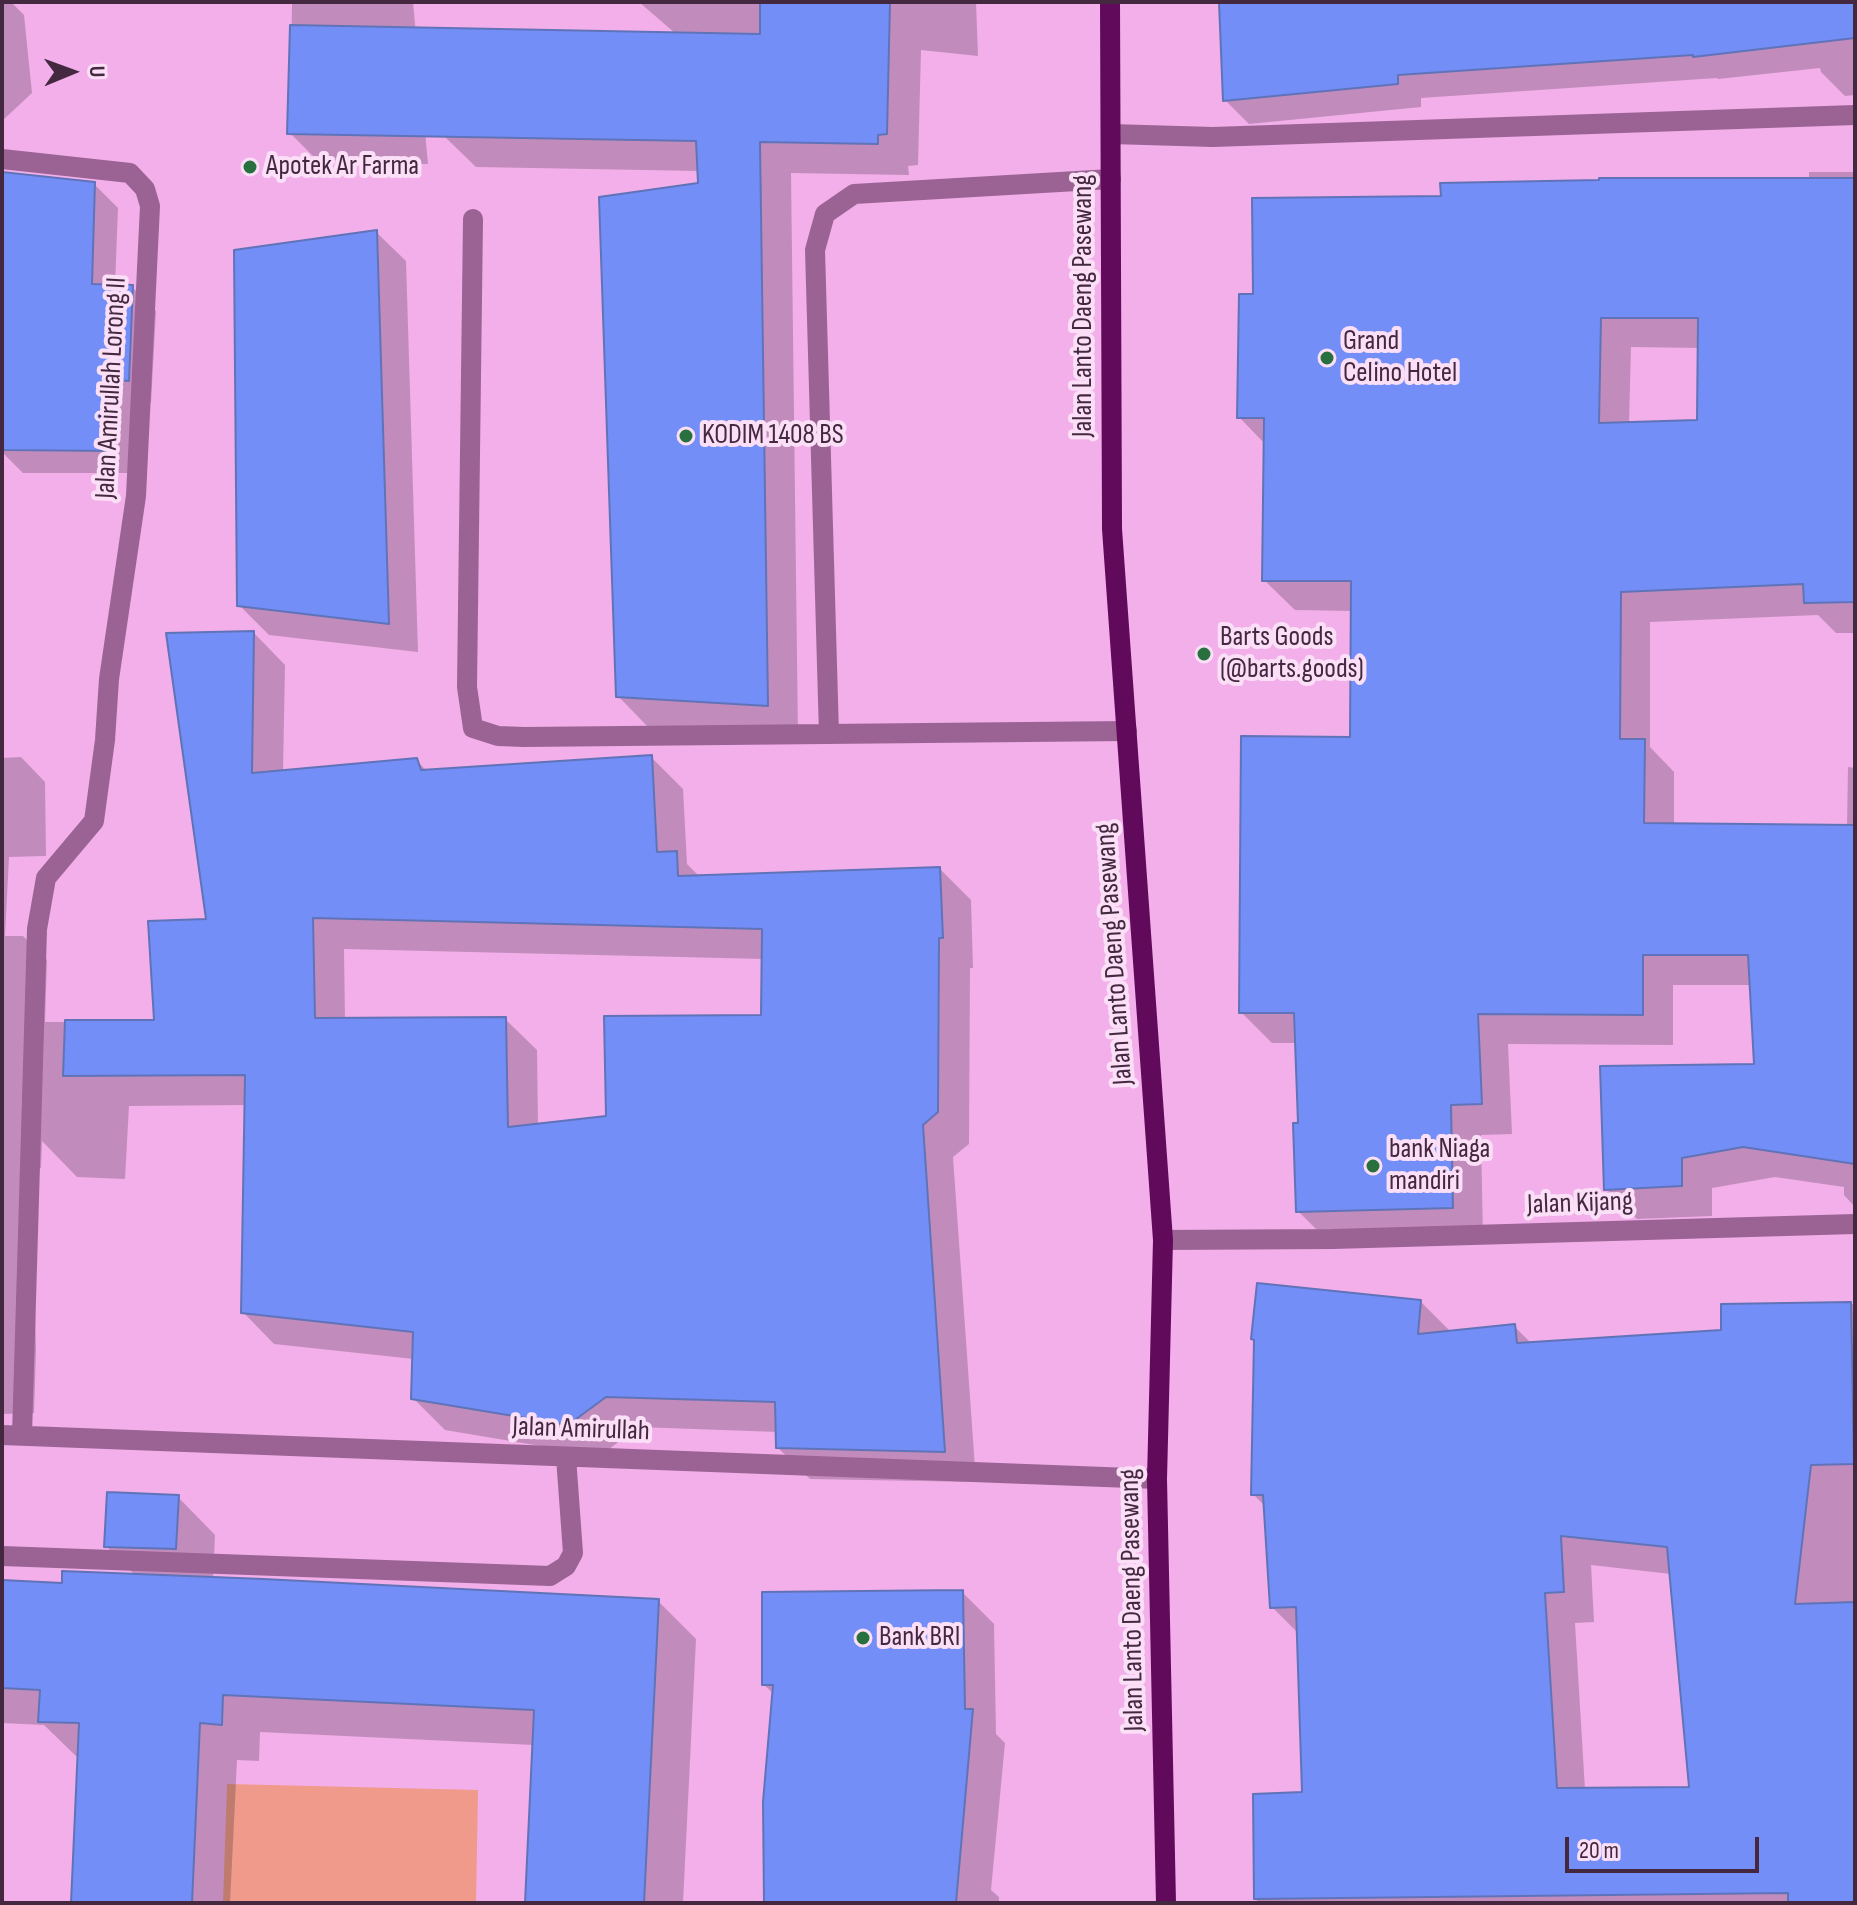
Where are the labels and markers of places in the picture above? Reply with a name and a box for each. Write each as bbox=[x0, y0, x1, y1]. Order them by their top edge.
place label: Apotek Ar Farma bbox=[266, 150, 419, 184]
marker: Apotek Ar Farma bbox=[241, 158, 259, 176]
place label: Grand Celino Hotel bbox=[1343, 325, 1457, 391]
marker: Grand Celino Hotel bbox=[1318, 349, 1336, 367]
place label: KODIM 1408 BS bbox=[702, 419, 844, 453]
marker: KODIM 1408 BS bbox=[677, 427, 695, 445]
place label: Barts Goods (@barts.goods) bbox=[1220, 621, 1364, 687]
marker: Barts Goods (@barts.goods) bbox=[1195, 645, 1213, 663]
place label: bank Niaga mandiri bbox=[1389, 1133, 1490, 1199]
marker: bank Niaga mandiri bbox=[1364, 1157, 1382, 1175]
place label: Bank BRI bbox=[879, 1621, 961, 1655]
marker: Bank BRI bbox=[854, 1629, 872, 1647]

